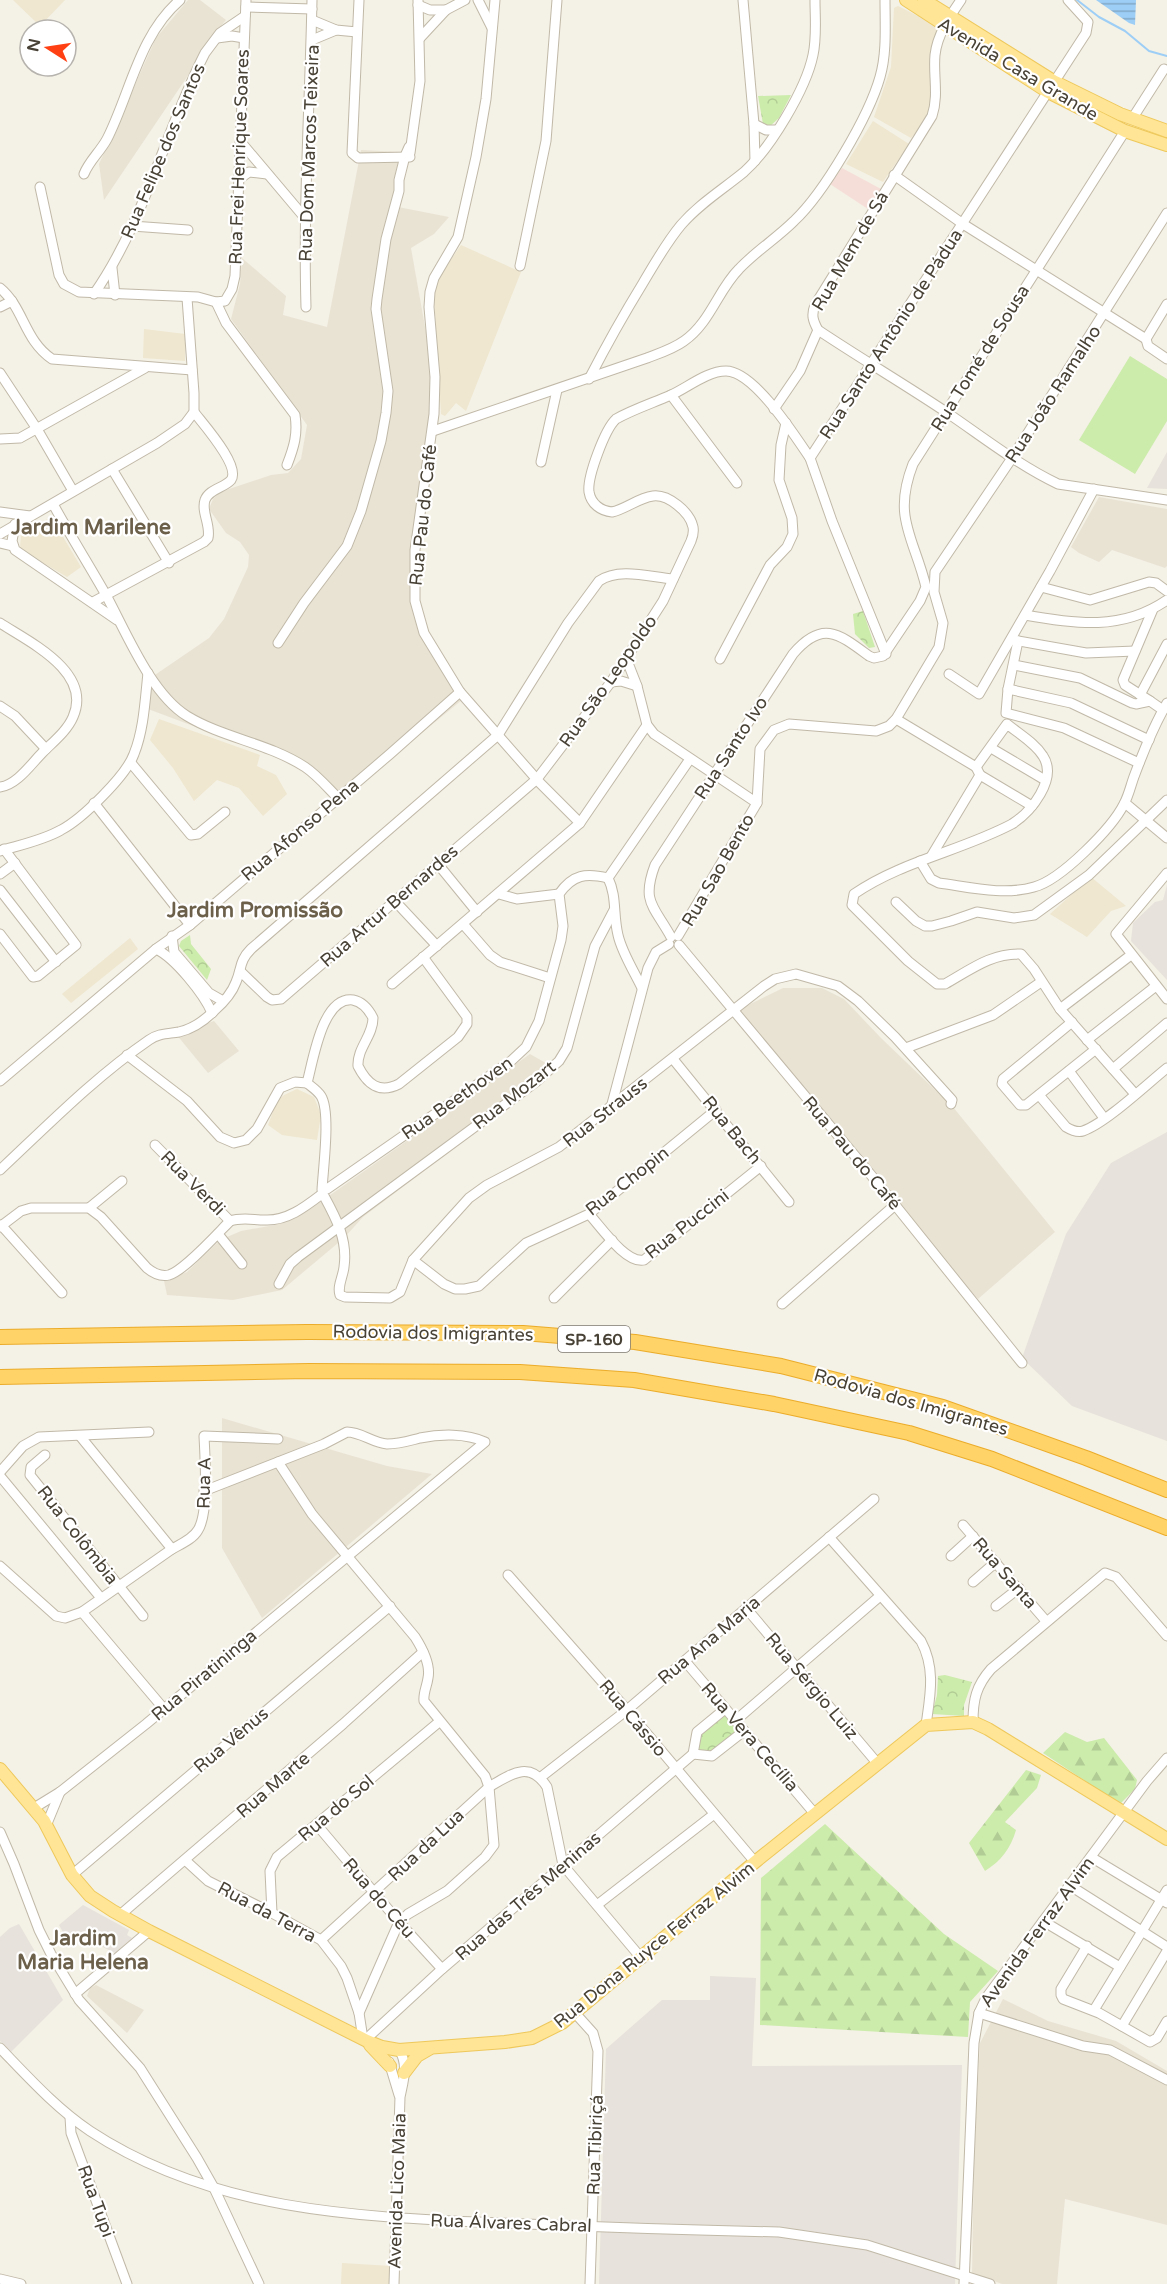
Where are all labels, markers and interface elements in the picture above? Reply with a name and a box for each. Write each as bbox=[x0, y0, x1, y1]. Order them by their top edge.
street label: Avenida Casa Grande bbox=[934, 12, 1102, 126]
north arrow bbox=[18, 18, 78, 78]
text: N bbox=[23, 37, 45, 53]
street label: Rua Dom Marcos Teixeira bbox=[294, 44, 324, 262]
street label: Rua Frei Henrique Soares bbox=[224, 49, 254, 265]
street label: Rua Felipe dos Santos bbox=[116, 60, 210, 242]
street label: Rua Mem de Sá bbox=[807, 187, 893, 315]
street label: Rua Santo Antônio de Pádua bbox=[815, 225, 967, 443]
street label: Rua Tomé de Sousa bbox=[926, 281, 1034, 435]
street label: Rua João Ramalho bbox=[1000, 321, 1106, 467]
street label: Rua Pau do Café bbox=[405, 443, 441, 587]
district label: Jardim Marilene bbox=[10, 515, 171, 540]
street label: Rua São Leopoldo bbox=[554, 611, 662, 751]
street label: Rua Santo Ivo bbox=[690, 692, 772, 804]
street label: Rua Afonso Pena bbox=[237, 774, 363, 886]
street label: Rua Sao Bento bbox=[677, 810, 759, 930]
street label: Rua Artur Bernardes bbox=[316, 840, 462, 972]
district label: Jardim Promissão bbox=[166, 898, 343, 923]
street label: Rua Beethoven bbox=[397, 1052, 517, 1144]
street label: Rua Mozart bbox=[468, 1056, 560, 1134]
street label: Rua Strauss bbox=[558, 1072, 652, 1152]
street label: Rua Bach bbox=[698, 1091, 766, 1169]
street label: Rua Pau do Café bbox=[798, 1092, 906, 1214]
street label: Rua Chopin bbox=[581, 1142, 673, 1220]
street label: Rua Verdi bbox=[156, 1146, 230, 1220]
street label: Rua Puccini bbox=[641, 1184, 733, 1264]
street label: Rodovia dos Imigrantes bbox=[332, 1320, 534, 1346]
road number: SP-160 bbox=[558, 1326, 630, 1352]
street label: Rodovia dos Imigrantes bbox=[811, 1364, 1011, 1440]
street label: Rua A bbox=[193, 1457, 215, 1509]
street label: Rua Colômbia bbox=[32, 1481, 124, 1589]
street label: Rua Santa bbox=[968, 1533, 1042, 1613]
street label: Rua Ana Maria bbox=[653, 1591, 765, 1689]
street label: Rua Piratininga bbox=[147, 1624, 261, 1726]
street label: Rua Sérgio Luiz bbox=[761, 1628, 863, 1744]
street label: Rua Cássio bbox=[594, 1675, 672, 1761]
street label: Rua Vera Cecília bbox=[697, 1678, 803, 1796]
street label: Rua Vênus bbox=[189, 1702, 273, 1778]
street label: Rua Marte bbox=[232, 1747, 314, 1823]
street label: Rua do Sol bbox=[294, 1770, 378, 1846]
street label: Rua da Lua bbox=[383, 1804, 469, 1886]
street label: Rua das Três Meninas bbox=[451, 1827, 605, 1965]
street label: Rua do Céu bbox=[338, 1853, 420, 1943]
street label: Avenida Ferraz Alvim bbox=[975, 1853, 1099, 2011]
street label: Rua Dona Ruyce Ferraz Alvim bbox=[549, 1857, 759, 2033]
street label: Rua da Terra bbox=[214, 1877, 320, 1947]
district label: Jardim Maria Helena bbox=[17, 1926, 149, 1975]
street label: Rua Tibiriçá bbox=[582, 2094, 608, 2196]
street label: Avenida Lico Maia bbox=[383, 2113, 411, 2269]
street label: Rua Tupi bbox=[73, 2162, 119, 2240]
street label: Rua Álvares Cabral bbox=[430, 2209, 592, 2237]

